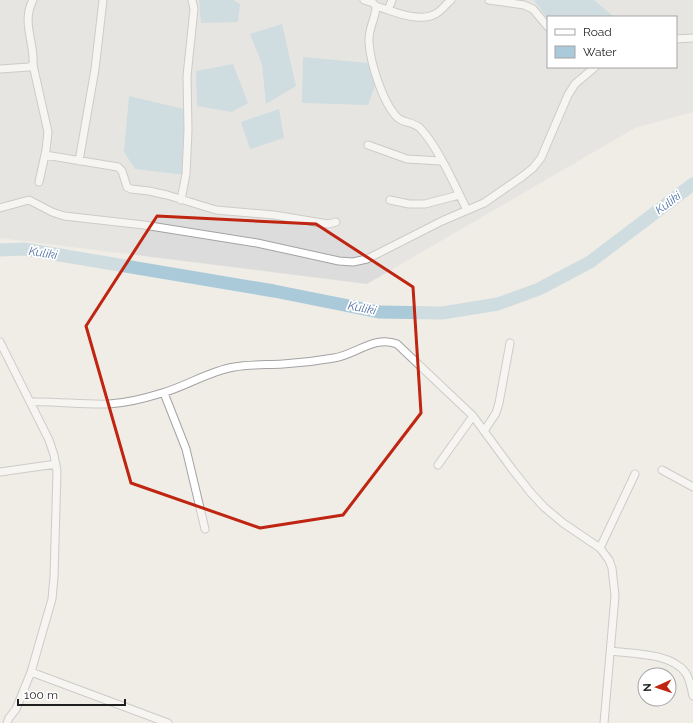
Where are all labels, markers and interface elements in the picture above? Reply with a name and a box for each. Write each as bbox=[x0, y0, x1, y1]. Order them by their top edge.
legend bbox=[547, 16, 677, 68]
text: Road bbox=[583, 25, 612, 39]
text: Water bbox=[583, 45, 617, 59]
water label: Kuliki bbox=[652, 189, 684, 217]
water label: Kuliki bbox=[28, 244, 59, 262]
water label: Kuliki bbox=[347, 298, 378, 318]
north arrow bbox=[637, 667, 677, 707]
scale bar bbox=[18, 681, 125, 707]
text: N bbox=[641, 683, 654, 692]
text: 100 m bbox=[24, 688, 58, 702]

